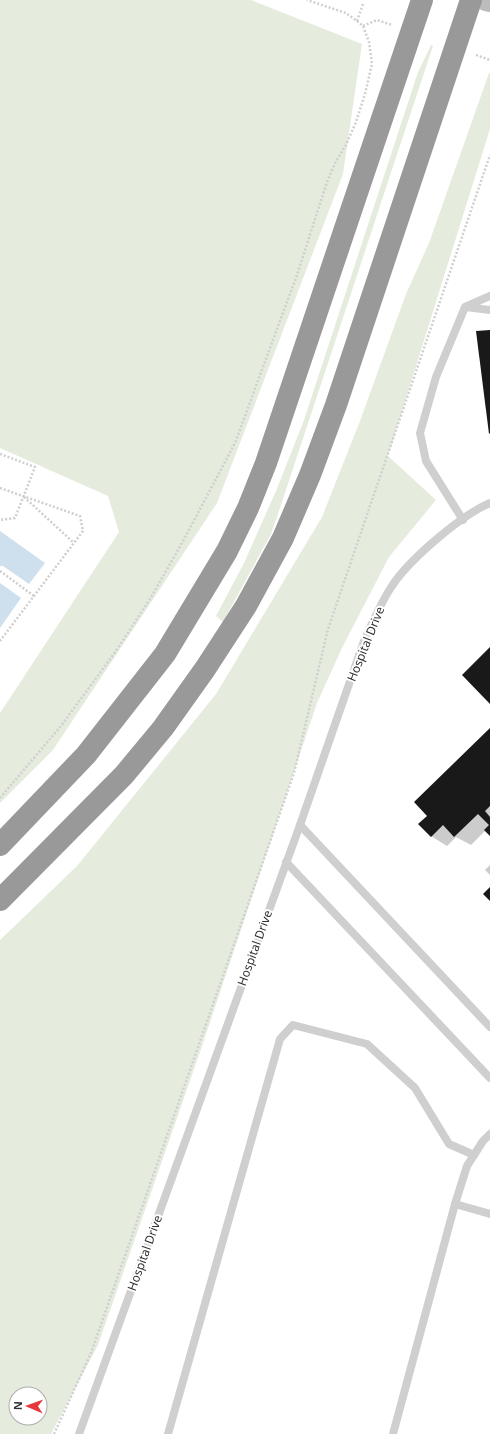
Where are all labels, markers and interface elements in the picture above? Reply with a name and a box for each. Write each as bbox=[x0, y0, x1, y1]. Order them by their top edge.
street label: Hospital Drive bbox=[343, 604, 388, 684]
street label: Hospital Drive bbox=[233, 907, 276, 988]
street label: Hospital Drive bbox=[123, 1212, 166, 1293]
north arrow bbox=[8, 1386, 48, 1426]
text: N bbox=[10, 1401, 25, 1410]

